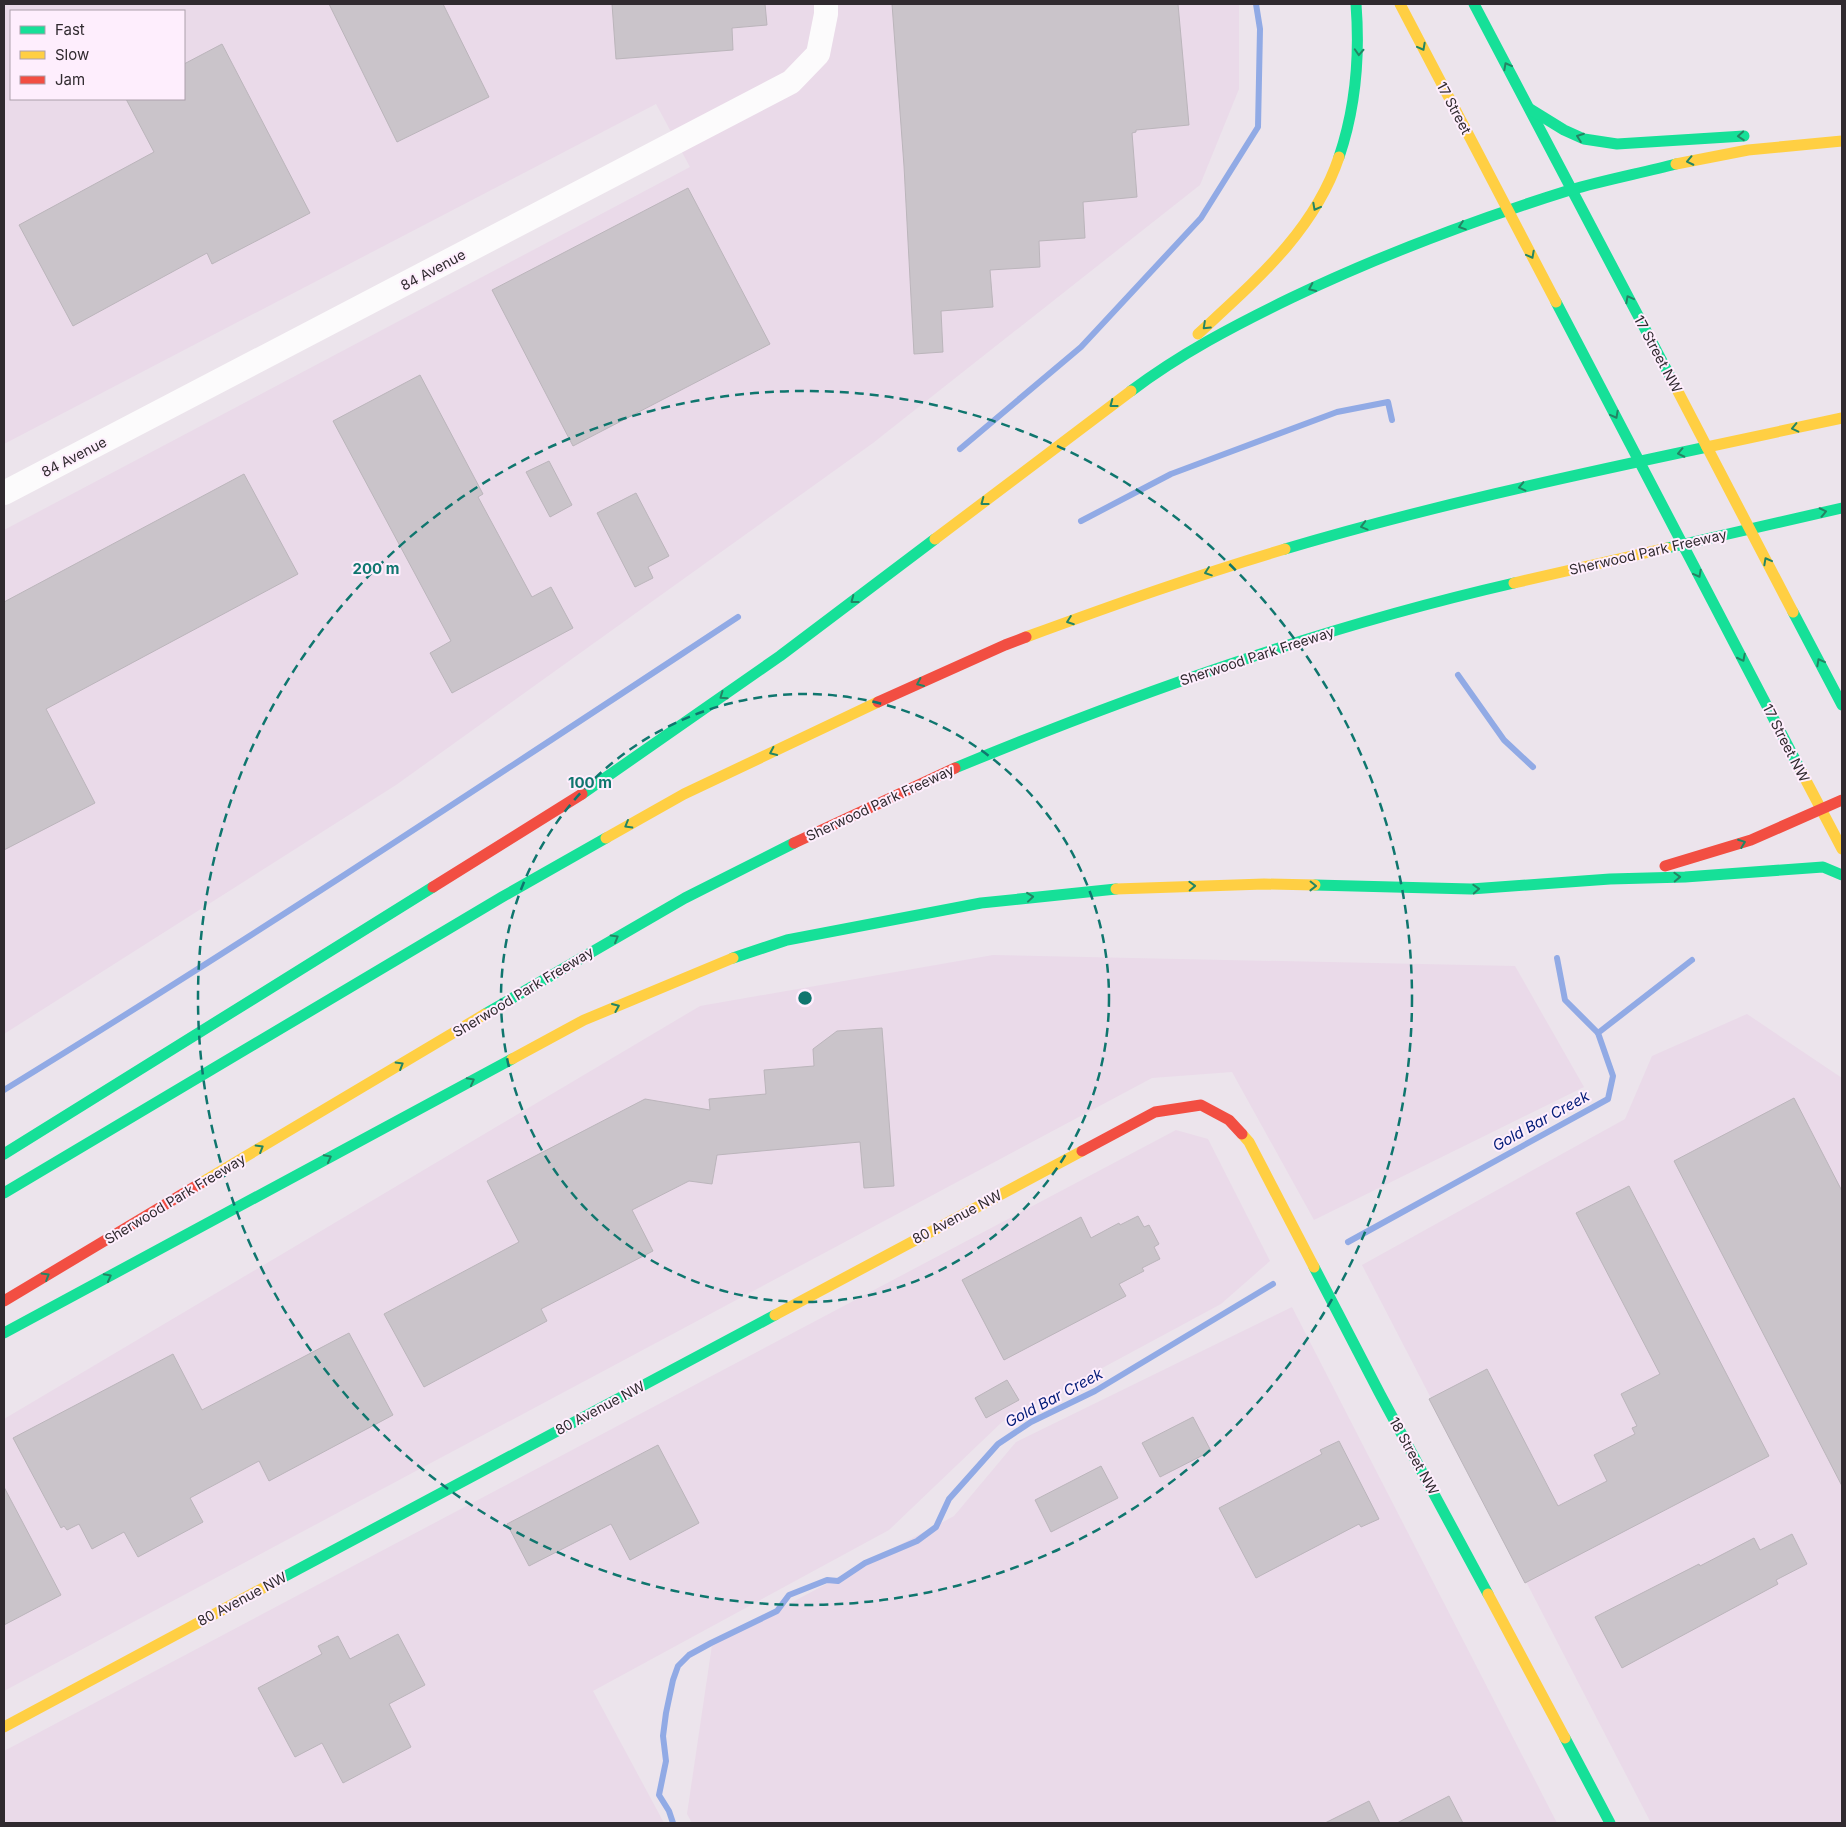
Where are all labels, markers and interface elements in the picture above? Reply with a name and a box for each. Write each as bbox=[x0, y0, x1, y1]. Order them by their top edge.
legend bbox=[10, 10, 185, 100]
text: Fast bbox=[55, 20, 85, 39]
one-way arrow bbox=[1416, 42, 1426, 51]
text: Slow bbox=[55, 45, 89, 64]
one-way arrow bbox=[1353, 49, 1364, 57]
one-way arrow bbox=[1503, 62, 1513, 71]
text: Jam bbox=[55, 70, 85, 89]
street label: 17 Street bbox=[1434, 79, 1476, 137]
one-way arrow bbox=[1737, 131, 1745, 142]
one-way arrow bbox=[1576, 133, 1585, 143]
one-way arrow bbox=[1686, 156, 1694, 166]
one-way arrow bbox=[1312, 202, 1322, 211]
one-way arrow bbox=[1458, 221, 1467, 231]
street label: 84 Avenue bbox=[398, 245, 468, 294]
one-way arrow bbox=[1525, 250, 1535, 259]
one-way arrow bbox=[1308, 282, 1317, 292]
one-way arrow bbox=[1625, 295, 1635, 304]
street label: 17 Street NW bbox=[1631, 312, 1686, 396]
one-way arrow bbox=[1202, 320, 1211, 329]
one-way arrow bbox=[1110, 399, 1119, 407]
one-way arrow bbox=[1609, 409, 1619, 418]
one-way arrow bbox=[1790, 422, 1799, 433]
street label: 84 Avenue bbox=[38, 433, 109, 480]
one-way arrow bbox=[1676, 447, 1685, 458]
one-way arrow bbox=[1517, 481, 1526, 492]
one-way arrow bbox=[981, 497, 990, 505]
one-way arrow bbox=[1818, 507, 1827, 518]
one-way arrow bbox=[1360, 520, 1368, 530]
street label: Sherwood Park Freeway bbox=[1567, 525, 1728, 578]
one-way arrow bbox=[1763, 557, 1773, 566]
text: 200 m bbox=[353, 559, 399, 578]
one-way arrow bbox=[1205, 567, 1213, 577]
one-way arrow bbox=[1692, 569, 1702, 578]
one-way arrow bbox=[850, 594, 860, 603]
one-way arrow bbox=[1067, 615, 1075, 625]
street label: Sherwood Park Freeway bbox=[1178, 622, 1336, 689]
one-way arrow bbox=[1736, 653, 1746, 662]
one-way arrow bbox=[1816, 658, 1826, 667]
one-way arrow bbox=[916, 676, 925, 687]
one-way arrow bbox=[719, 690, 729, 699]
street label: 17 Street NW bbox=[1759, 701, 1813, 785]
one-way arrow bbox=[769, 746, 778, 757]
street label: Sherwood Park Freeway bbox=[803, 761, 957, 844]
text: 100 m bbox=[568, 773, 612, 792]
one-way arrow bbox=[625, 819, 634, 829]
one-way arrow bbox=[1737, 839, 1745, 849]
one-way arrow bbox=[1673, 872, 1681, 882]
one-way arrow bbox=[1309, 880, 1317, 891]
one-way arrow bbox=[1188, 881, 1196, 892]
one-way arrow bbox=[1472, 883, 1480, 894]
one-way arrow bbox=[1026, 892, 1034, 903]
one-way arrow bbox=[610, 934, 619, 944]
street label: Sherwood Park Freeway bbox=[449, 943, 596, 1040]
centre of rings bbox=[796, 989, 814, 1007]
one-way arrow bbox=[611, 1002, 620, 1013]
one-way arrow bbox=[395, 1062, 404, 1072]
one-way arrow bbox=[466, 1077, 475, 1087]
water label: Gold Bar Creek bbox=[1489, 1086, 1593, 1155]
one-way arrow bbox=[255, 1145, 264, 1155]
street label: Sherwood Park Freeway bbox=[101, 1150, 248, 1247]
one-way arrow bbox=[323, 1154, 332, 1164]
street label: 80 Avenue NW bbox=[909, 1186, 1005, 1247]
one-way arrow bbox=[40, 1273, 49, 1283]
one-way arrow bbox=[103, 1273, 112, 1283]
water label: Gold Bar Creek bbox=[1002, 1363, 1107, 1431]
street label: 80 Avenue NW bbox=[552, 1377, 648, 1438]
street label: 18 Street NW bbox=[1386, 1414, 1443, 1498]
street label: 80 Avenue NW bbox=[194, 1568, 290, 1629]

